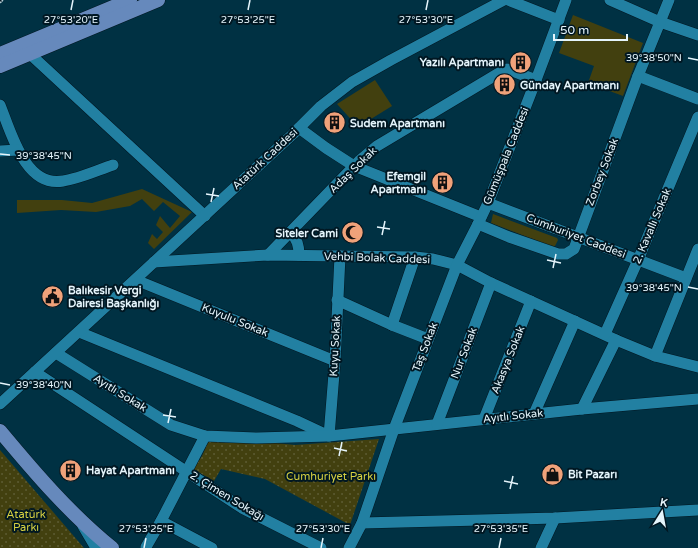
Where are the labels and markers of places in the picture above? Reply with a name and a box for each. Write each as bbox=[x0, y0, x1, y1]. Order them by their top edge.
building icon: Yazılı Apartmanı bbox=[507, 49, 533, 75]
place label: Yazılı Apartmanı bbox=[420, 56, 504, 70]
building icon: Günday Apartmanı bbox=[491, 72, 517, 98]
place label: Günday Apartmanı bbox=[520, 79, 619, 93]
building icon: Sudem Apartmanı bbox=[322, 110, 348, 136]
place label: Sudem Apartmanı bbox=[350, 117, 445, 131]
building icon: Efemgil Apartmanı bbox=[429, 169, 455, 195]
place label: Efemgil Apartmanı bbox=[371, 170, 426, 197]
mosque icon: Siteler Cami bbox=[340, 220, 366, 246]
place label: Siteler Cami bbox=[276, 227, 338, 240]
public building icon: Balıkesir Vergi Dairesi Başkanlığı bbox=[39, 283, 65, 309]
place label: Balıkesir Vergi Dairesi Başkanlığı bbox=[68, 284, 159, 311]
building icon: Hayat Apartmanı bbox=[57, 457, 83, 483]
shop icon: Bit Pazarı bbox=[539, 461, 565, 487]
place label: Hayat Apartmanı bbox=[86, 464, 175, 478]
place label: Bit Pazarı bbox=[568, 468, 617, 481]

